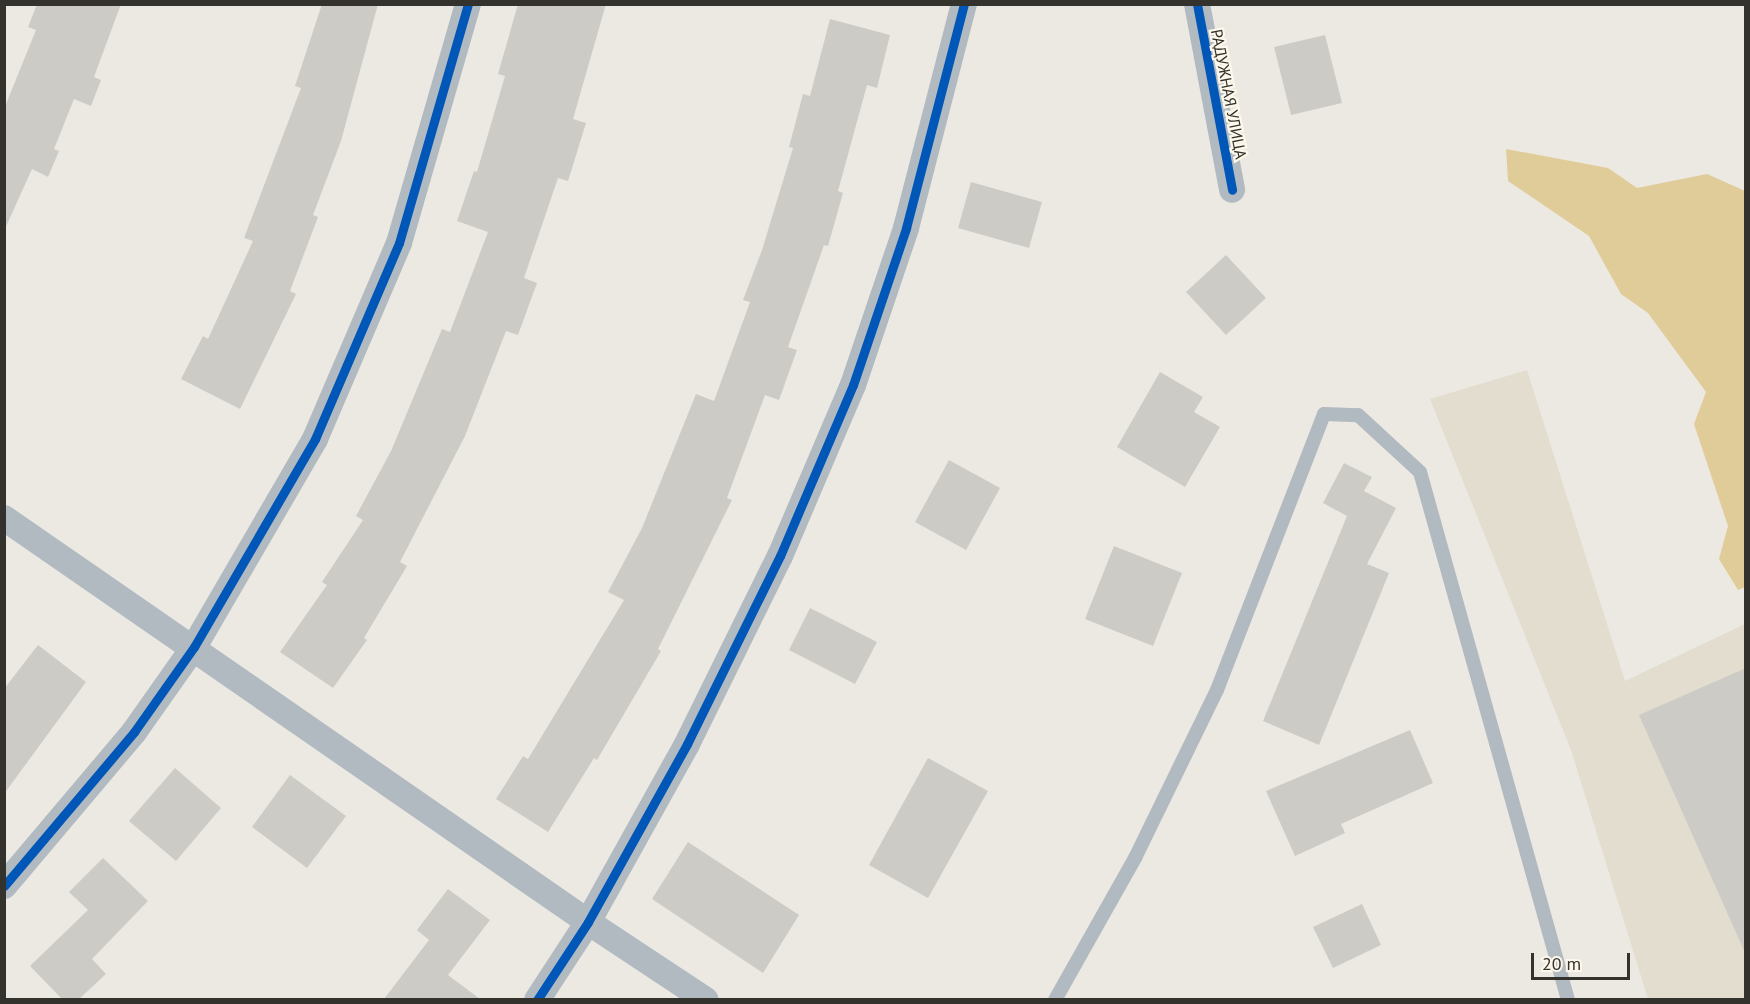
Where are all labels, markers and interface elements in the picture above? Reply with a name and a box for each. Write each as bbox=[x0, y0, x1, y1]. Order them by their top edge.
street label: РАДУЖНАЯ УЛИЦА bbox=[1207, 27, 1251, 161]
scale bar bbox=[1534, 941, 1633, 979]
text: 20 m bbox=[1542, 952, 1581, 975]

